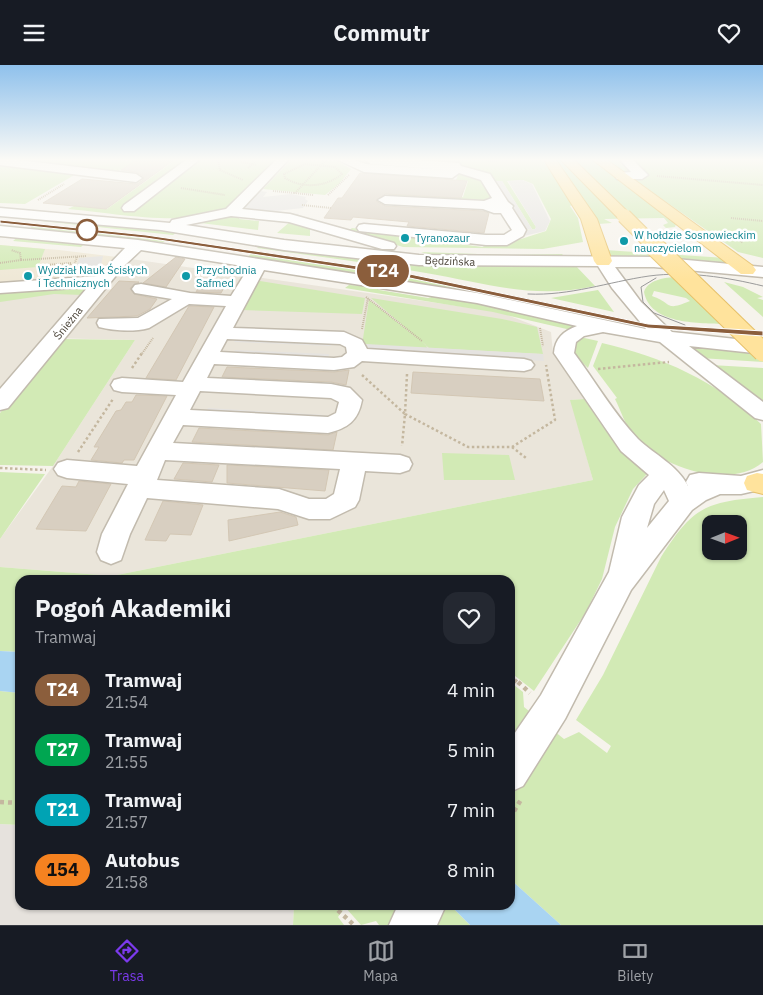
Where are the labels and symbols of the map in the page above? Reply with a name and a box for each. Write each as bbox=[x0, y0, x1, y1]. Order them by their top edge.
unlabelled marker bbox=[76, 219, 98, 241]
place label: W hołdzie Sosnowieckim nauczycielom bbox=[634, 228, 756, 255]
place label: Tyranozaur bbox=[415, 231, 470, 245]
marker: Tyranozaur bbox=[399, 232, 411, 244]
marker: W hołdzie Sosnowieckim nauczycielom bbox=[618, 235, 630, 247]
street label: Będzińska bbox=[424, 253, 476, 269]
line badge: T24 bbox=[354, 255, 412, 287]
place label: Wydział Nauk Ścisłych i Technicznych bbox=[38, 263, 147, 290]
place label: Przychodnia Safmed bbox=[196, 263, 256, 290]
marker: Wydział Nauk Ścisłych i Technicznych bbox=[22, 270, 34, 282]
marker: Przychodnia Safmed bbox=[180, 270, 192, 282]
street label: Śnieżna bbox=[50, 304, 86, 342]
north arrow bbox=[702, 515, 748, 560]

